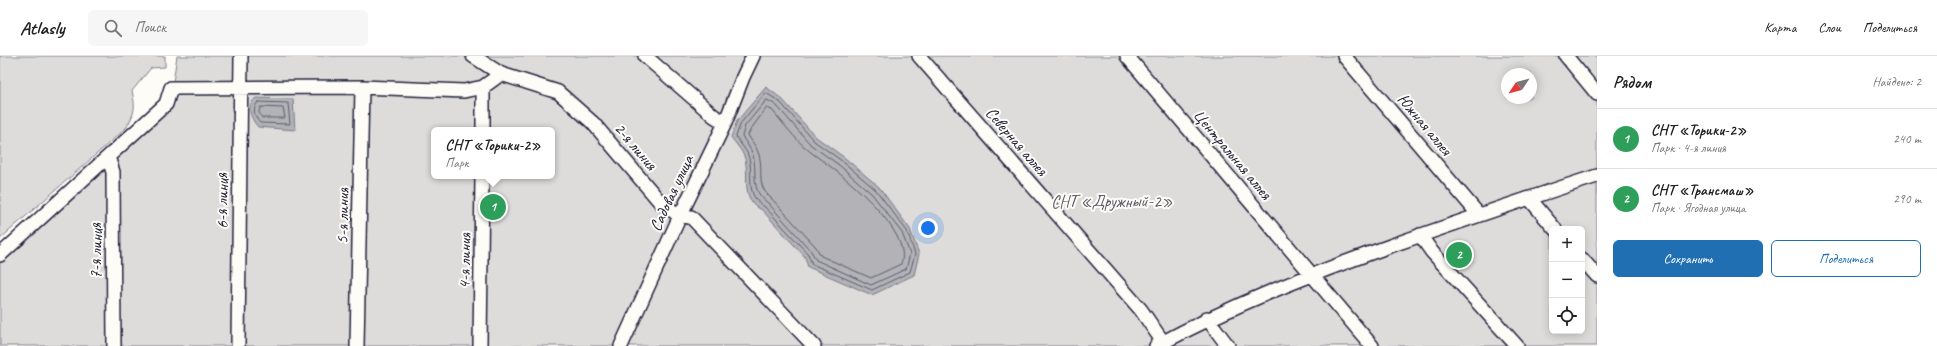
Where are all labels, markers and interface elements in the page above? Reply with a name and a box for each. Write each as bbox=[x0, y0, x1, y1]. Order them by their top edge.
search box bbox=[88, 10, 368, 46]
text: Atlasly bbox=[20, 16, 64, 40]
icon: search bbox=[102, 17, 124, 39]
text: Поиск bbox=[134, 18, 166, 37]
text: Карта bbox=[1764, 19, 1796, 36]
text: Слои bbox=[1818, 19, 1841, 36]
text: Поделиться bbox=[1863, 19, 1917, 36]
north arrow bbox=[1501, 68, 1537, 104]
text: Рядом bbox=[1613, 72, 1651, 93]
text: Найдено: 2 bbox=[1873, 74, 1921, 90]
street label: Южная аллея bbox=[1393, 89, 1458, 161]
street label: Северная аллея bbox=[981, 102, 1053, 181]
street label: Центральная аллея bbox=[1189, 105, 1277, 204]
street label: 2-я линия bbox=[610, 118, 662, 175]
text: СНТ «Торики-2» bbox=[1651, 121, 1746, 140]
popup bbox=[431, 127, 555, 179]
text: 1 bbox=[1623, 131, 1629, 147]
text: 240 m bbox=[1893, 131, 1921, 147]
text: СНТ «Торики-2» bbox=[445, 136, 541, 155]
text: Парк · 4-я линия bbox=[1651, 140, 1726, 156]
street label: Садовая улица bbox=[645, 150, 699, 235]
text: Парк bbox=[445, 155, 469, 171]
street label: 6-я линия bbox=[212, 172, 233, 229]
text: СНТ «Трансмаш» bbox=[1651, 181, 1754, 200]
street label: 5-я линия bbox=[332, 187, 354, 244]
park label: СНТ «Дружный-2» bbox=[1051, 191, 1173, 212]
text: 2 bbox=[1623, 191, 1629, 207]
text: 290 m bbox=[1893, 191, 1921, 207]
pin: 1 bbox=[480, 192, 506, 222]
text: Парк · Ягодная улица bbox=[1651, 200, 1745, 216]
your location bbox=[918, 218, 938, 238]
street label: 7-я линия bbox=[86, 222, 107, 279]
map controls bbox=[1549, 226, 1585, 334]
button: + bbox=[1549, 226, 1585, 262]
street label: 4-я линия bbox=[454, 232, 476, 289]
pin: 2 bbox=[1446, 240, 1472, 270]
button: Сохранить bbox=[1613, 240, 1763, 277]
button: Поделиться bbox=[1771, 240, 1921, 277]
button: − bbox=[1549, 262, 1585, 298]
button: locate bbox=[1549, 298, 1585, 334]

